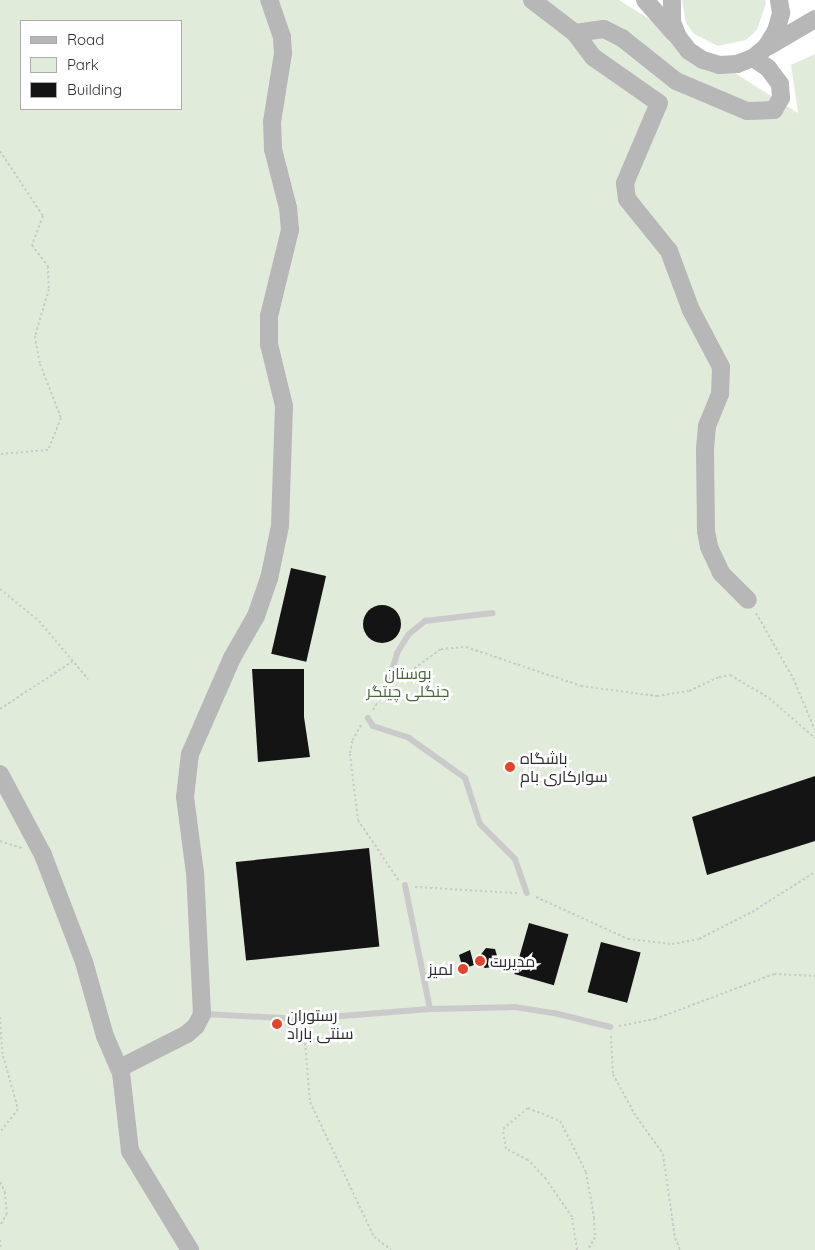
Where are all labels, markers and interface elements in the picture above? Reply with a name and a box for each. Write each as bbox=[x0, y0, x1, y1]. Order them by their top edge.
legend bbox=[20, 20, 182, 110]
text: Road bbox=[67, 30, 104, 49]
text: Park bbox=[67, 55, 99, 74]
text: Building bbox=[67, 80, 122, 99]
park label: بوستان جنگلی چیتگر bbox=[367, 663, 449, 701]
place label: باشگاه سوارکاری بام bbox=[520, 748, 608, 786]
marker: باشگاه سوارکاری بام bbox=[504, 761, 516, 773]
place label: مدیریت bbox=[490, 951, 535, 971]
marker: مدیریت bbox=[474, 955, 486, 967]
place label: لمیز bbox=[428, 959, 453, 979]
marker: لمیز bbox=[457, 963, 469, 975]
place label: رستوران سنتی باراد bbox=[287, 1005, 353, 1043]
marker: رستوران سنتی باراد bbox=[271, 1018, 283, 1030]

